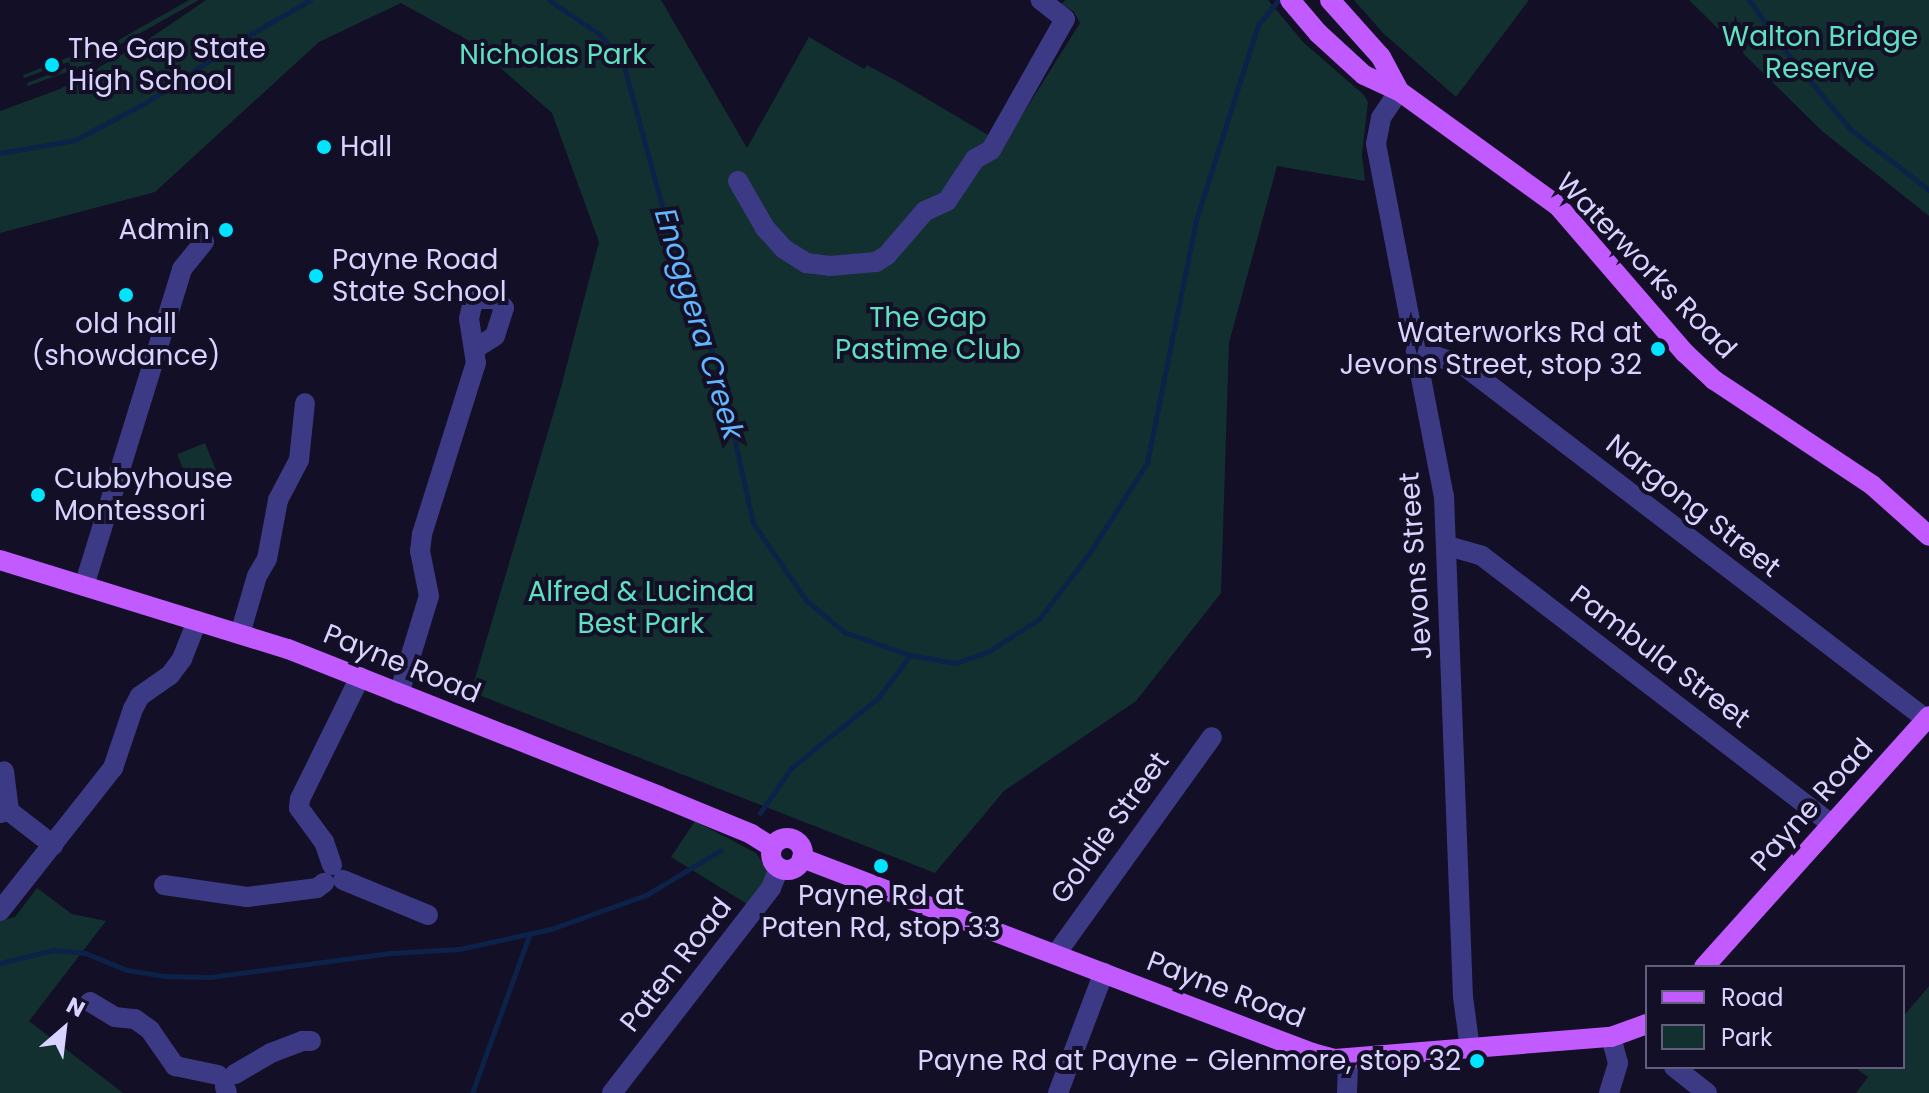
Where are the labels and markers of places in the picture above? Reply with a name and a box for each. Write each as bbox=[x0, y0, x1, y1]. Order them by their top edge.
place label: The Gap State High School bbox=[68, 32, 266, 98]
marker: The Gap State High School bbox=[43, 56, 61, 74]
place label: Hall bbox=[340, 130, 392, 164]
marker: Hall bbox=[315, 138, 333, 156]
place label: Admin bbox=[119, 213, 210, 247]
marker: Admin bbox=[217, 221, 235, 239]
place label: Payne Road State School bbox=[332, 243, 507, 309]
marker: Payne Road State School bbox=[307, 267, 325, 285]
marker: old hall (showdance) bbox=[117, 286, 135, 304]
place label: old hall (showdance) bbox=[32, 307, 220, 373]
place label: Waterworks Rd at Jevons Street, stop 32 bbox=[1339, 316, 1642, 382]
marker: Waterworks Rd at Jevons Street, stop 32 bbox=[1649, 340, 1667, 358]
place label: Cubbyhouse Montessori bbox=[54, 462, 233, 528]
marker: Cubbyhouse Montessori bbox=[29, 486, 47, 504]
marker: Payne Rd at Paten Rd, stop 33 bbox=[872, 857, 890, 875]
place label: Payne Rd at Paten Rd, stop 33 bbox=[761, 879, 1001, 945]
place label: Payne Rd at Payne - Glenmore, stop 32 bbox=[917, 1044, 1461, 1078]
marker: Payne Rd at Payne - Glenmore, stop 32 bbox=[1468, 1052, 1486, 1070]

